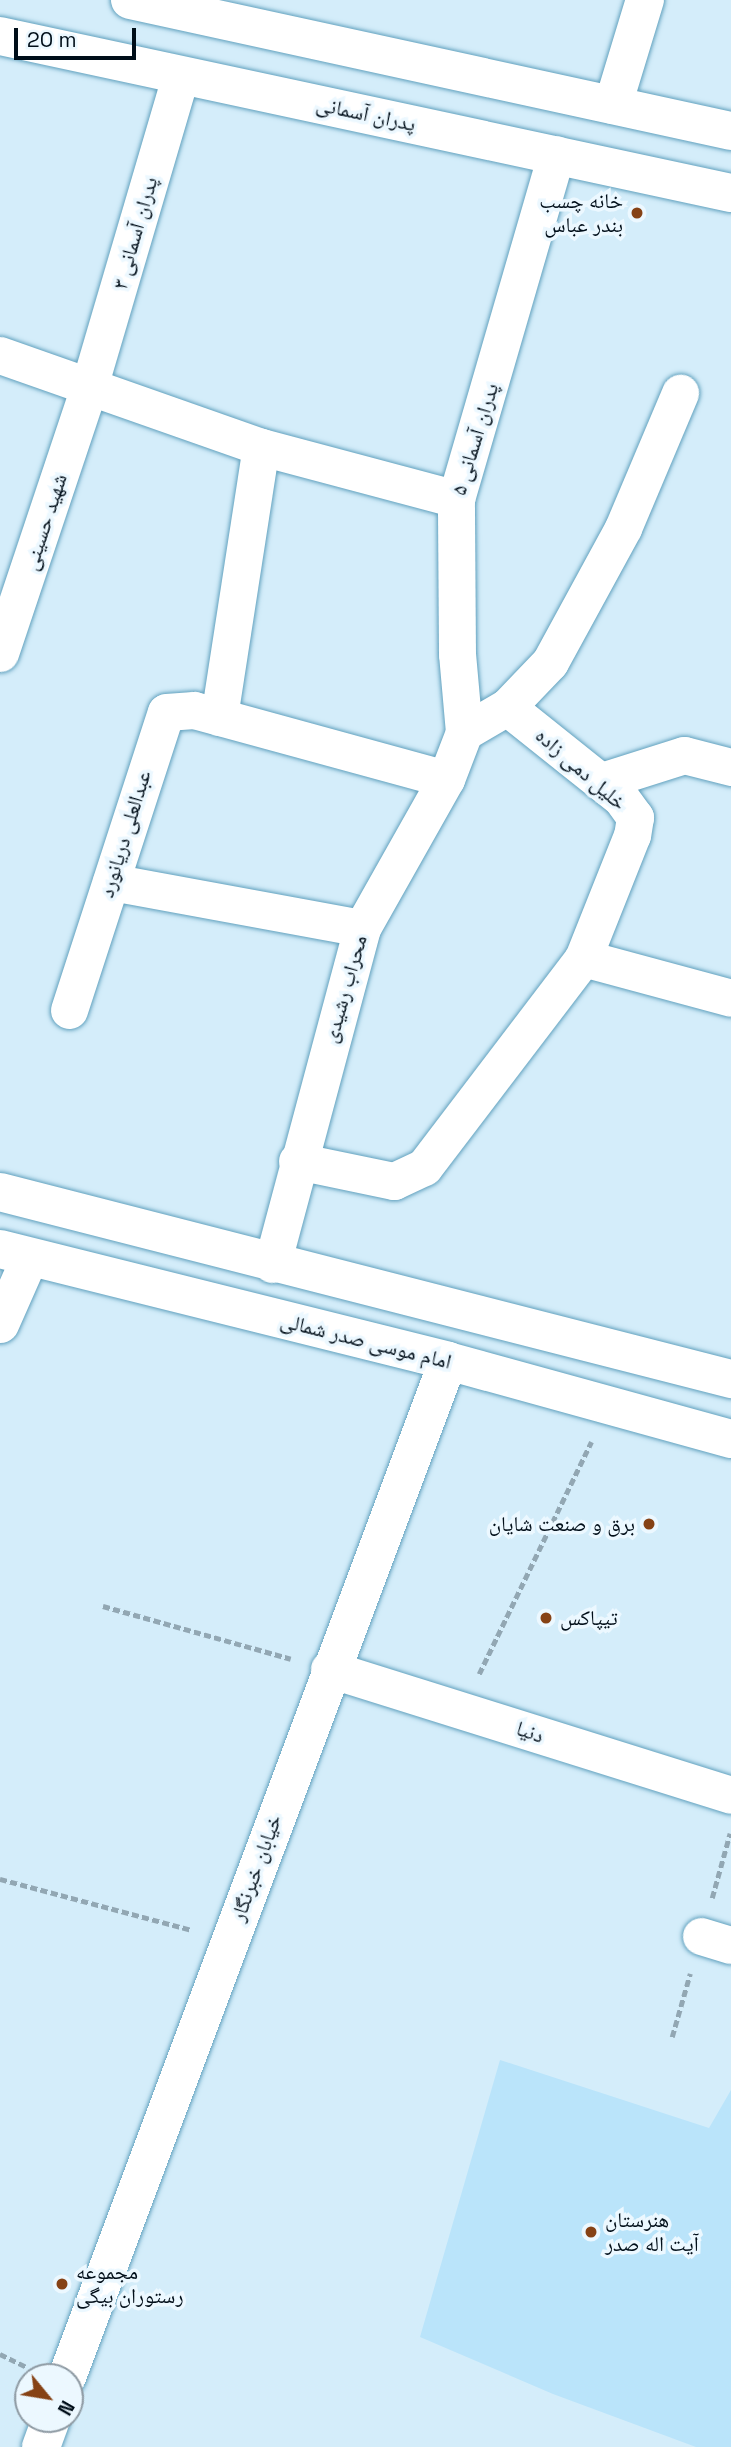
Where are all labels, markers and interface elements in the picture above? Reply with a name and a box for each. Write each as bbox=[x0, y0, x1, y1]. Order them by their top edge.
scale bar bbox=[18, 14, 140, 58]
text: 20 m bbox=[27, 26, 77, 53]
street label: پدران آسمانی bbox=[314, 91, 418, 137]
street label: پدران آسمانی ۳ bbox=[107, 174, 163, 292]
place label: خانه چسب بندر عباس bbox=[539, 188, 623, 238]
marker: خانه چسب بندر عباس bbox=[629, 205, 645, 221]
street label: پدران آسمانی ۵ bbox=[446, 380, 504, 498]
street label: شهید حسینی bbox=[18, 470, 72, 574]
street label: خلیل دمی زاده bbox=[530, 723, 632, 815]
street label: عبدالعلی دریانورد bbox=[94, 767, 156, 901]
street label: محراب رشیدی bbox=[318, 932, 372, 1046]
street label: امام موسی صدر شمالی bbox=[278, 1308, 454, 1374]
place label: برق و صنعت شایان bbox=[489, 1511, 635, 1537]
marker: برق و صنعت شایان bbox=[641, 1516, 657, 1532]
place label: تیپاکس bbox=[560, 1605, 618, 1631]
marker: تیپاکس bbox=[538, 1610, 554, 1626]
street label: دنیا bbox=[513, 1716, 547, 1748]
street label: خیابان خبرنگار bbox=[225, 1811, 287, 1925]
place label: هنرستان آیت اله صدر bbox=[605, 2207, 699, 2257]
marker: هنرستان آیت اله صدر bbox=[583, 2224, 599, 2240]
place label: مجموعه رستوران بیگی bbox=[76, 2259, 184, 2309]
marker: مجموعه رستوران بیگی bbox=[54, 2276, 70, 2292]
north arrow bbox=[14, 2363, 84, 2433]
text: N bbox=[52, 2396, 80, 2420]

